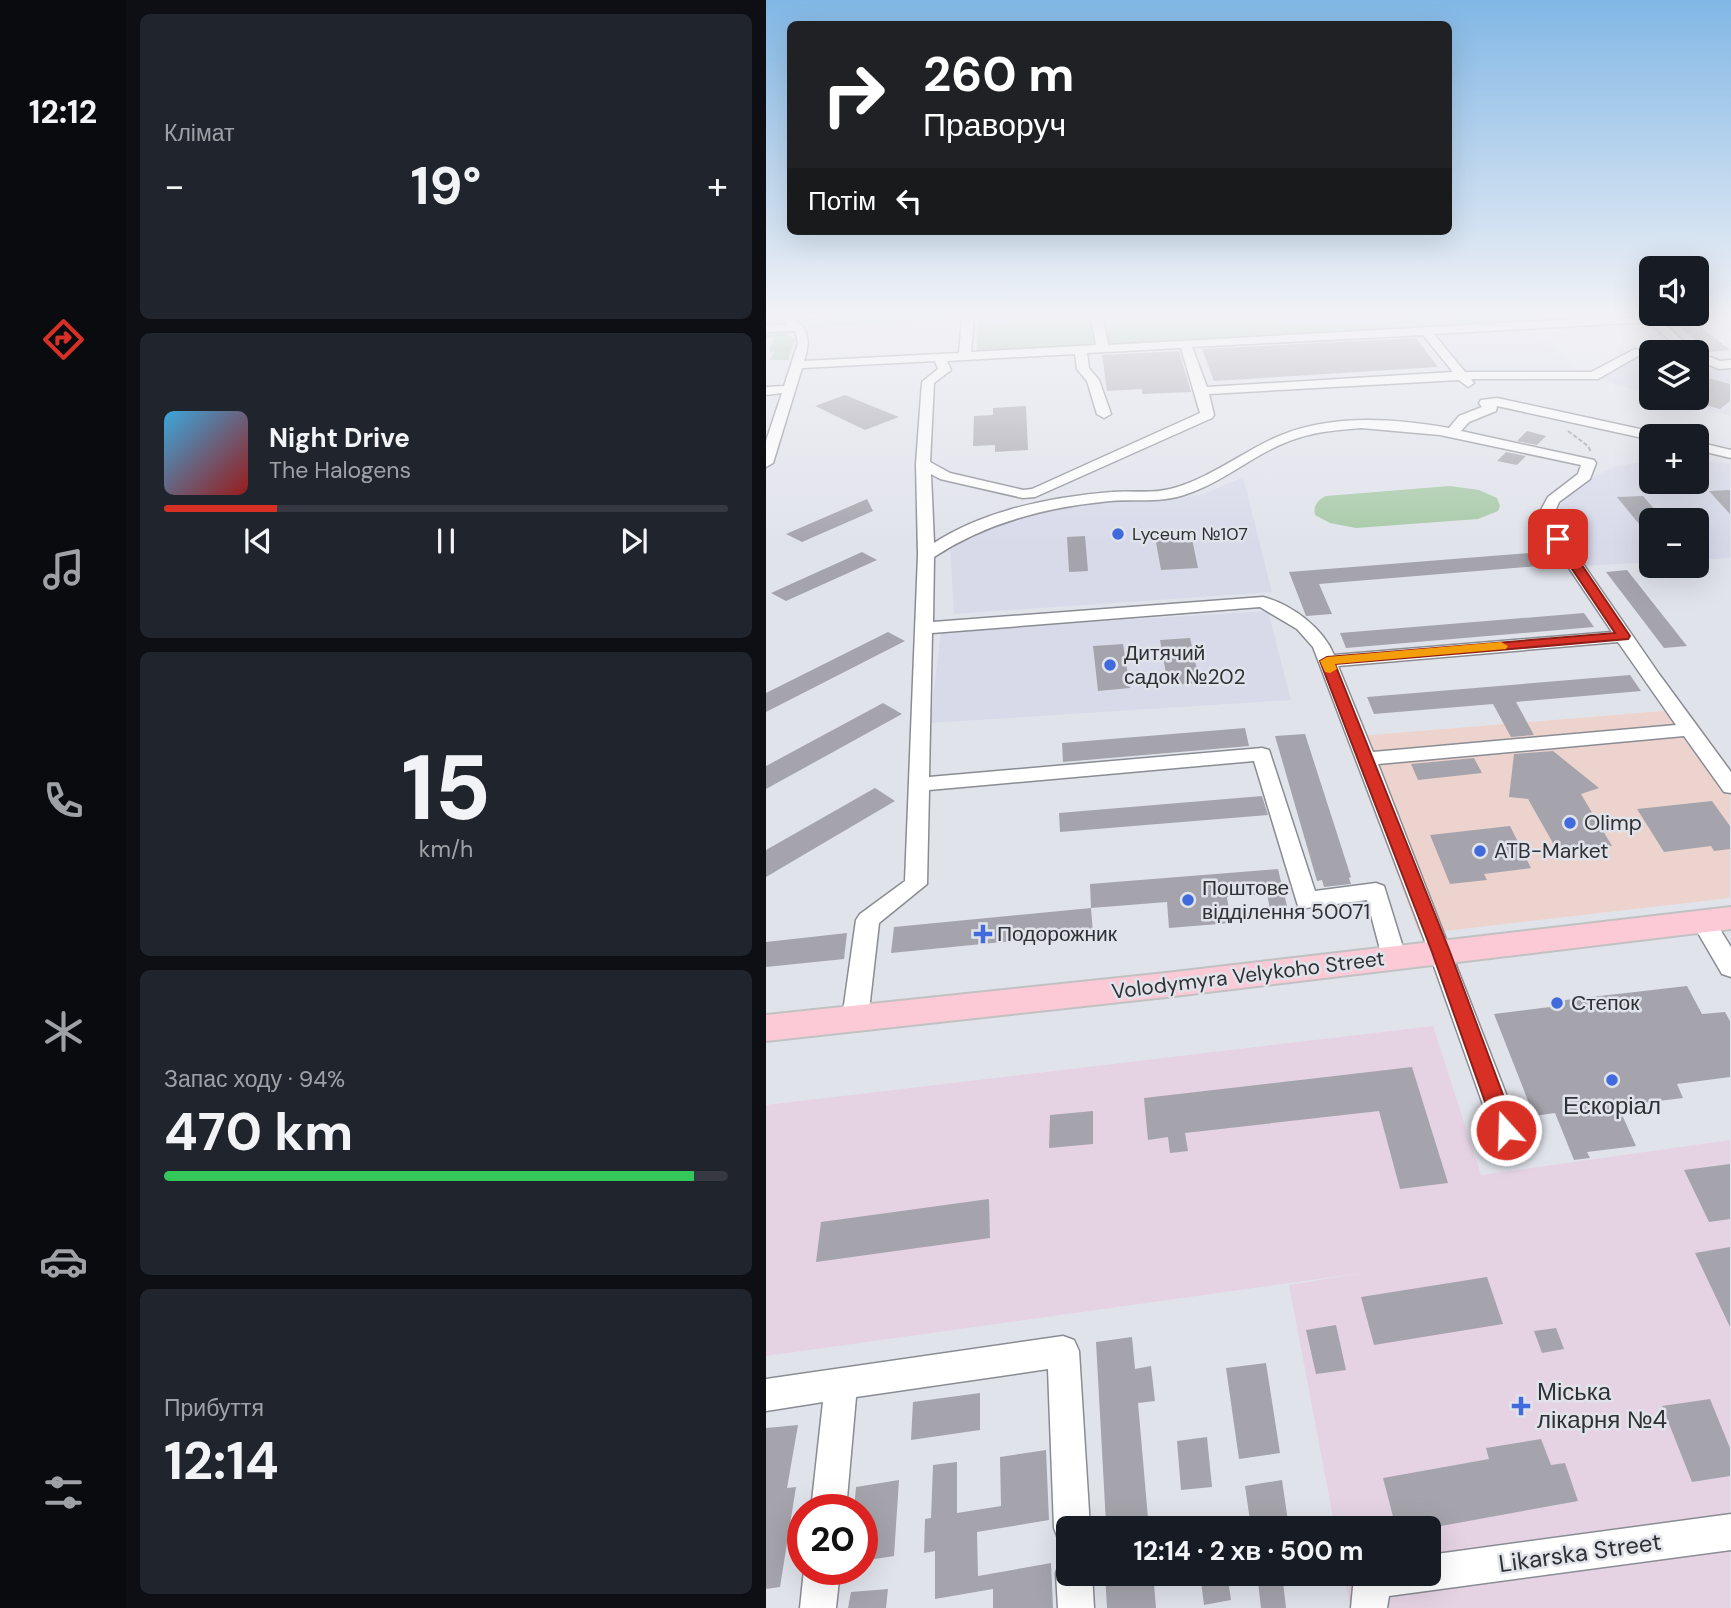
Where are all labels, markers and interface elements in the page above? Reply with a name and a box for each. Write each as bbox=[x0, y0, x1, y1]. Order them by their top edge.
text: 260 m bbox=[923, 42, 1074, 106]
icon: right bbox=[808, 49, 899, 140]
text: 12:12 bbox=[29, 91, 97, 133]
text: Праворуч bbox=[923, 104, 1066, 146]
text: Клімат bbox=[164, 118, 235, 148]
text: 19° bbox=[411, 152, 481, 220]
text: − bbox=[164, 161, 185, 211]
text: + bbox=[707, 161, 728, 211]
icon: left bbox=[890, 182, 928, 220]
text: Потім bbox=[808, 184, 876, 218]
map controls bbox=[1639, 256, 1709, 578]
button: sound bbox=[1639, 256, 1709, 326]
icon: directions bbox=[39, 315, 88, 364]
button: layers bbox=[1639, 340, 1709, 410]
text: Night Drive bbox=[269, 421, 410, 455]
button: + bbox=[1639, 424, 1709, 494]
text: The Halogens bbox=[269, 455, 411, 485]
button: − bbox=[1639, 508, 1709, 578]
pin bbox=[1528, 509, 1588, 569]
icon: arrive bbox=[1539, 520, 1577, 558]
icon: previous bbox=[239, 522, 277, 560]
icon: pause bbox=[427, 522, 465, 560]
icon: next bbox=[615, 522, 653, 560]
place label: Lyceum №107 bbox=[1132, 522, 1248, 546]
marker: Lyceum №107 bbox=[1110, 526, 1126, 542]
icon: music bbox=[39, 545, 88, 594]
place label: Дитячий садок №202 bbox=[1124, 639, 1246, 691]
marker: Дитячий садок №202 bbox=[1102, 657, 1118, 673]
text: 15 bbox=[401, 729, 491, 847]
icon: phone bbox=[39, 776, 88, 825]
place label: Olimp bbox=[1584, 809, 1642, 837]
marker: Olimp bbox=[1562, 815, 1578, 831]
text: km/h bbox=[419, 834, 473, 864]
place label: ATB-Market bbox=[1494, 837, 1609, 865]
marker: ATB-Market bbox=[1472, 843, 1488, 859]
place label: Поштове відділення 50071 bbox=[1202, 874, 1370, 926]
marker: Поштове відділення 50071 bbox=[1180, 892, 1196, 908]
place label: Подорожник bbox=[997, 920, 1118, 948]
marker: Подорожник bbox=[975, 926, 991, 942]
street label: Volodymyra Velykoho Street bbox=[1110, 944, 1386, 1006]
place label: Степок bbox=[1571, 989, 1640, 1017]
marker: Степок bbox=[1549, 995, 1565, 1011]
icon: climate bbox=[39, 1007, 88, 1056]
text: Запас ходу · 94% bbox=[164, 1064, 345, 1094]
marker: Ескоріал bbox=[1604, 1072, 1620, 1088]
place label: Ескоріал bbox=[1563, 1090, 1661, 1121]
position arrow bbox=[1469, 1093, 1543, 1167]
text: 470 km bbox=[164, 1098, 353, 1166]
icon: car bbox=[39, 1237, 88, 1286]
place label: Міська лікарня №4 bbox=[1537, 1376, 1667, 1435]
text: Прибуття bbox=[164, 1393, 264, 1423]
marker: Міська лікарня №4 bbox=[1511, 1396, 1531, 1416]
text: 12:14 bbox=[164, 1427, 279, 1495]
icon: filters bbox=[39, 1468, 88, 1517]
speed limit sign: 20 bbox=[787, 1494, 878, 1585]
street label: Likarska Street bbox=[1497, 1526, 1663, 1579]
text: 12:14 · 2 хв · 500 m bbox=[1134, 1534, 1363, 1568]

